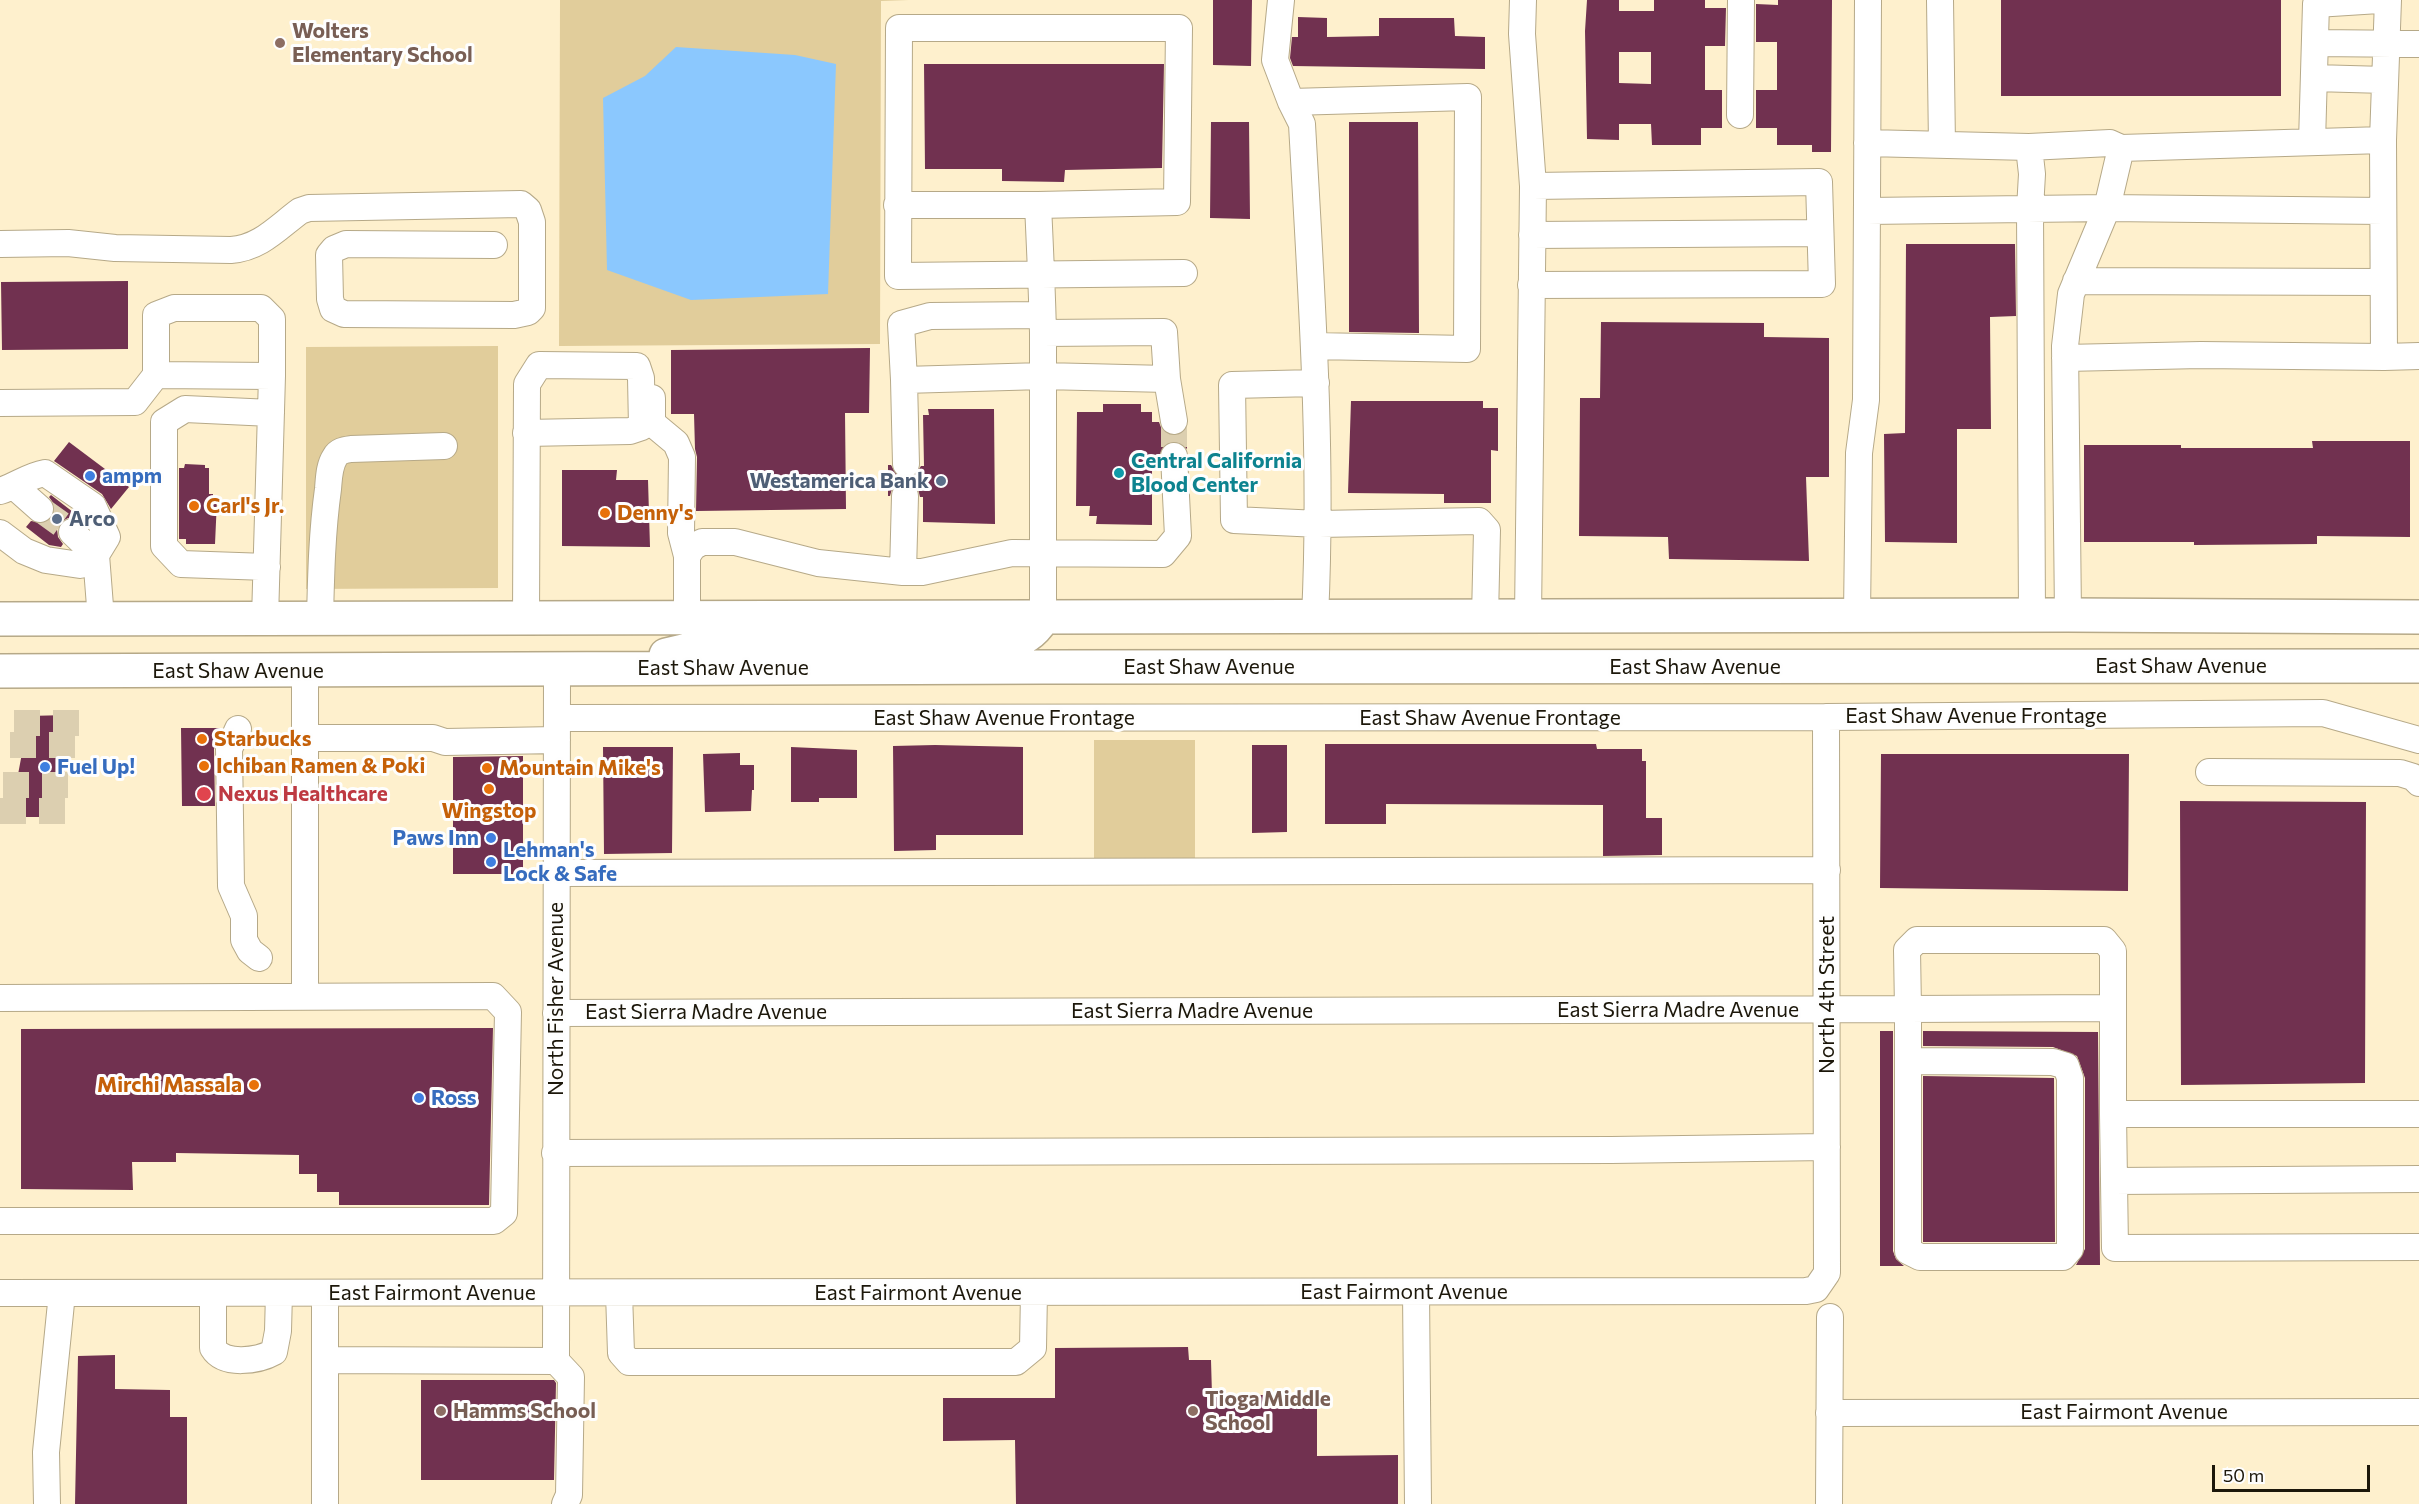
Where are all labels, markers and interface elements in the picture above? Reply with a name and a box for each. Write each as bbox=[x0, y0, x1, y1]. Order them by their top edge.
place label: Wolters Elementary School bbox=[292, 18, 473, 68]
marker: Wolters Elementary School bbox=[273, 36, 287, 50]
place label: Central California Blood Center bbox=[1131, 448, 1302, 498]
place label: ampm bbox=[102, 463, 162, 489]
marker: Central California Blood Center bbox=[1112, 466, 1126, 480]
place label: Westamerica Bank bbox=[750, 468, 929, 494]
marker: ampm bbox=[83, 469, 97, 483]
marker: Westamerica Bank bbox=[934, 474, 948, 488]
place label: Carl's Jr. bbox=[206, 493, 284, 519]
marker: Carl's Jr. bbox=[187, 499, 201, 513]
place label: Denny's bbox=[617, 500, 694, 526]
place label: Arco bbox=[69, 506, 115, 532]
marker: Denny's bbox=[598, 506, 612, 520]
marker: Arco bbox=[50, 512, 64, 526]
street label: East Shaw Avenue bbox=[2095, 653, 2267, 679]
street label: East Shaw Avenue bbox=[1123, 654, 1295, 680]
street label: East Shaw Avenue bbox=[1609, 654, 1781, 680]
street label: East Shaw Avenue bbox=[637, 655, 809, 681]
street label: East Shaw Avenue bbox=[152, 658, 324, 684]
street label: East Shaw Avenue Frontage bbox=[1845, 703, 2107, 729]
street label: East Shaw Avenue Frontage bbox=[873, 705, 1135, 731]
street label: East Shaw Avenue Frontage bbox=[1359, 705, 1621, 731]
place label: Starbucks bbox=[214, 726, 311, 752]
marker: Starbucks bbox=[195, 732, 209, 746]
place label: Ichiban Ramen & Poki bbox=[216, 753, 425, 779]
place label: Fuel Up! bbox=[57, 754, 135, 780]
place label: Mountain Mike's bbox=[499, 755, 661, 781]
marker: Ichiban Ramen & Poki bbox=[197, 759, 211, 773]
marker: Fuel Up! bbox=[38, 760, 52, 774]
marker: Mountain Mike's bbox=[480, 761, 494, 775]
place label: Nexus Healthcare bbox=[218, 781, 388, 807]
marker: Wingstop bbox=[482, 782, 496, 796]
marker: Nexus Healthcare bbox=[195, 785, 213, 803]
place label: Wingstop bbox=[442, 798, 536, 824]
place label: Paws Inn bbox=[393, 825, 479, 851]
marker: Paws Inn bbox=[484, 831, 498, 845]
place label: Lehman's Lock & Safe bbox=[503, 837, 617, 887]
marker: Lehman's Lock & Safe bbox=[484, 855, 498, 869]
street label: North Fisher Avenue bbox=[543, 902, 569, 1096]
street label: North 4th Street bbox=[1814, 916, 1840, 1074]
street label: East Sierra Madre Avenue bbox=[1557, 997, 1799, 1023]
street label: East Sierra Madre Avenue bbox=[1071, 998, 1313, 1024]
street label: East Sierra Madre Avenue bbox=[585, 999, 827, 1025]
place label: Mirchi Massala bbox=[97, 1072, 242, 1098]
marker: Mirchi Massala bbox=[247, 1078, 261, 1092]
place label: Ross bbox=[431, 1085, 477, 1111]
marker: Ross bbox=[412, 1091, 426, 1105]
street label: East Fairmont Avenue bbox=[1300, 1279, 1508, 1305]
street label: East Fairmont Avenue bbox=[328, 1280, 536, 1306]
street label: East Fairmont Avenue bbox=[814, 1280, 1022, 1306]
place label: Tioga Middle School bbox=[1205, 1386, 1331, 1436]
place label: Hamms School bbox=[453, 1398, 596, 1424]
street label: East Fairmont Avenue bbox=[2020, 1399, 2228, 1425]
marker: Hamms School bbox=[434, 1404, 448, 1418]
marker: Tioga Middle School bbox=[1186, 1404, 1200, 1418]
scale bar bbox=[2215, 1453, 2372, 1491]
text: 50 m bbox=[2223, 1464, 2264, 1486]

